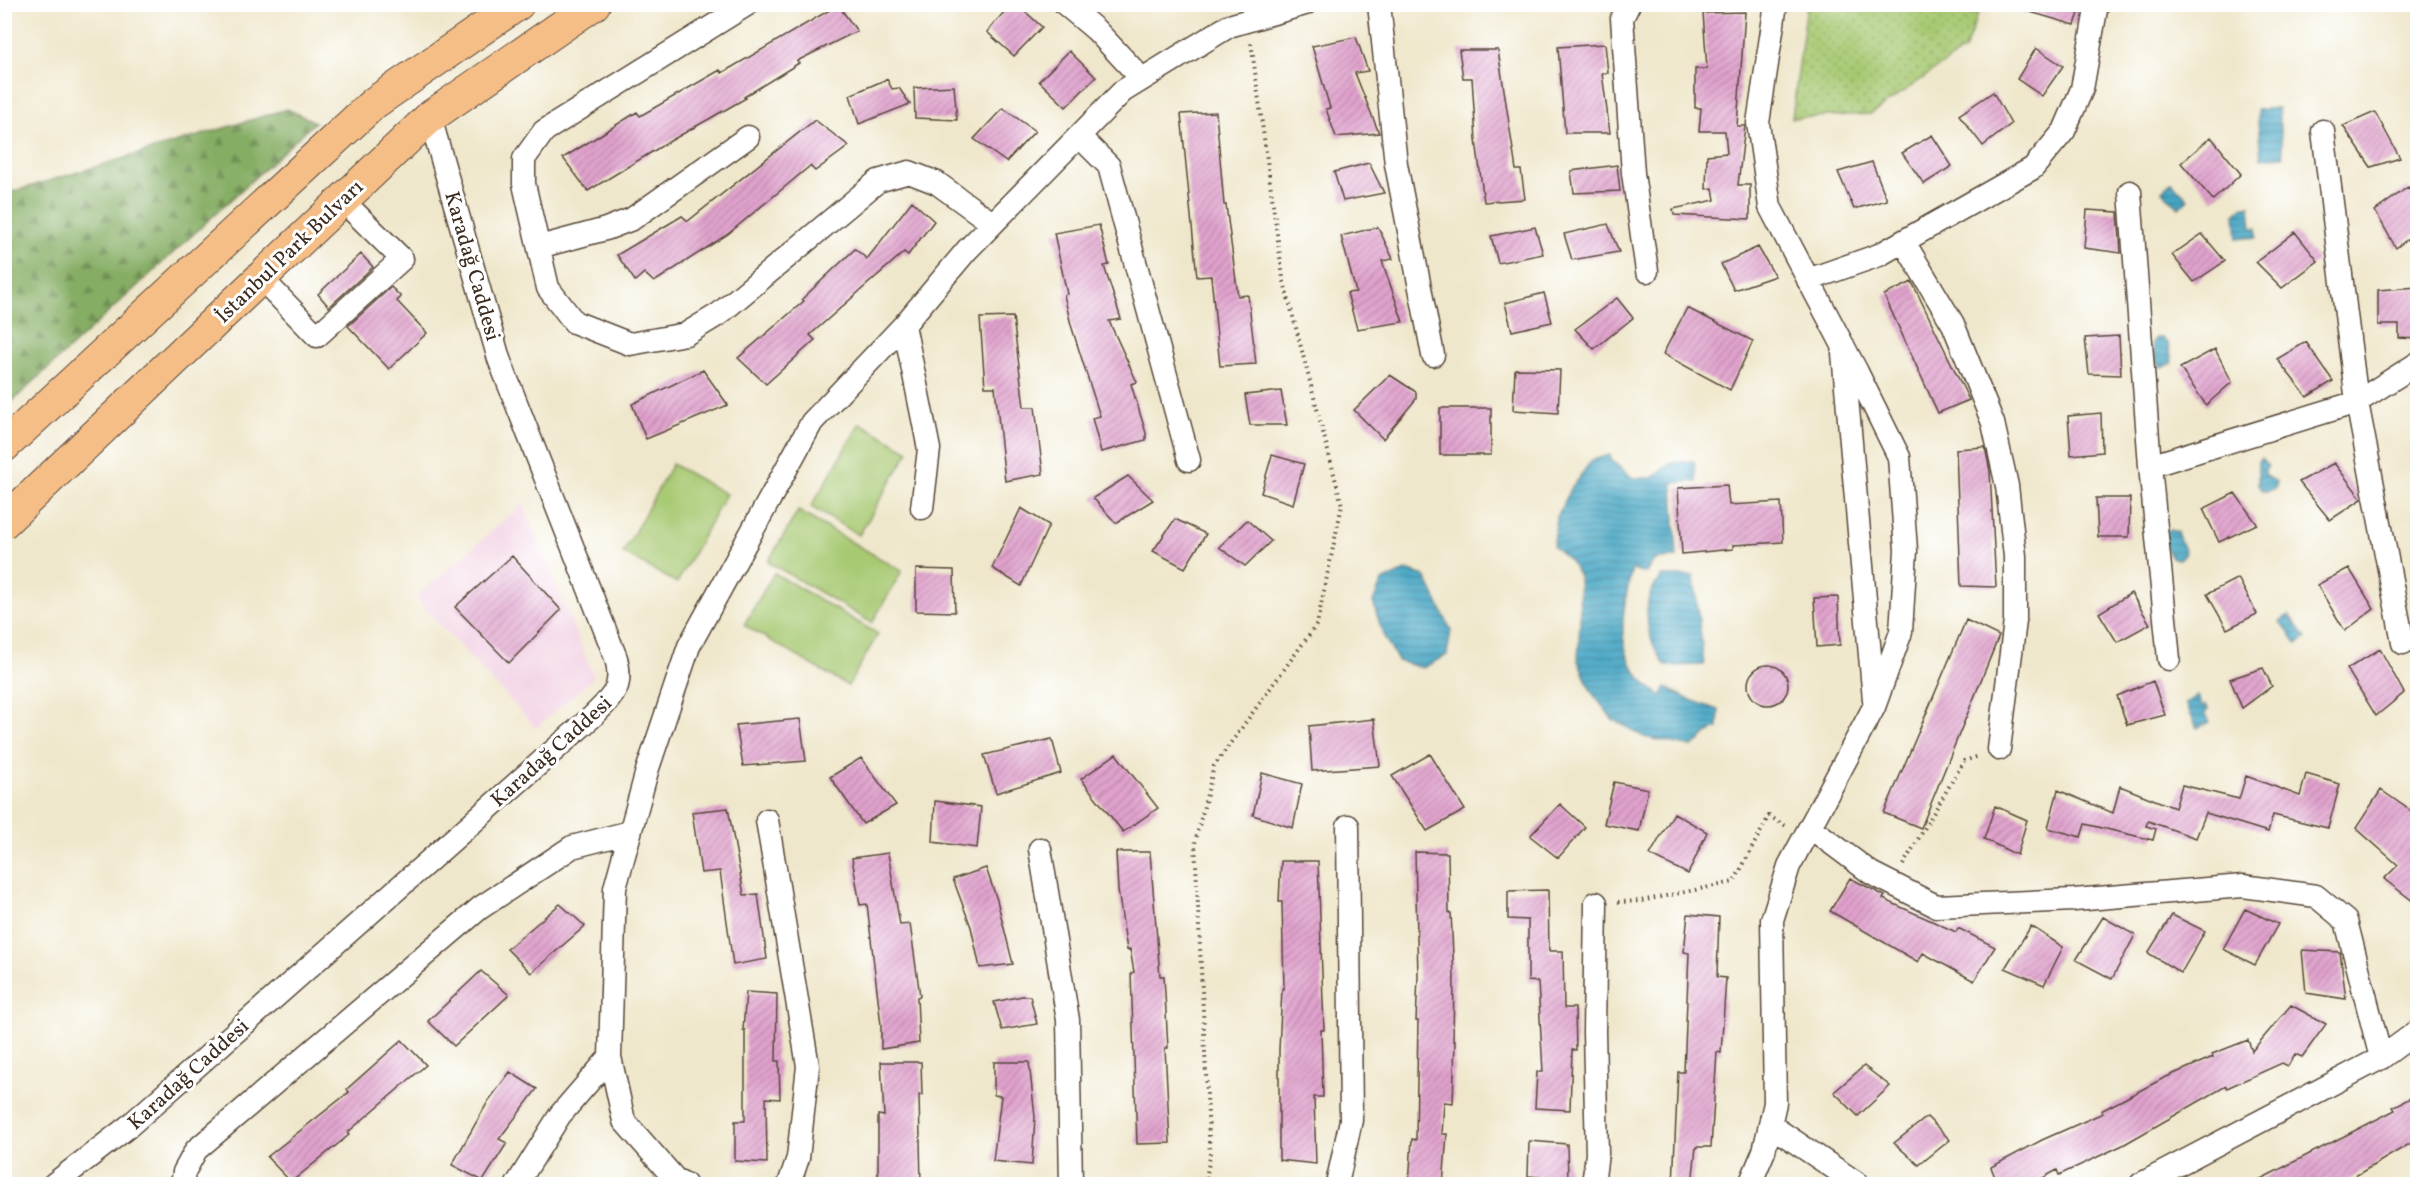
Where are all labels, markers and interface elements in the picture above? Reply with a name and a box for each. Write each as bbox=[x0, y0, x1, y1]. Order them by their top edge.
street label: İstanbul Park Bulvarı bbox=[210, 174, 370, 330]
street label: Karadağ Caddesi bbox=[436, 188, 507, 345]
street label: Karadağ Caddesi bbox=[485, 690, 619, 815]
street label: Karadağ Caddesi bbox=[122, 1013, 256, 1138]

